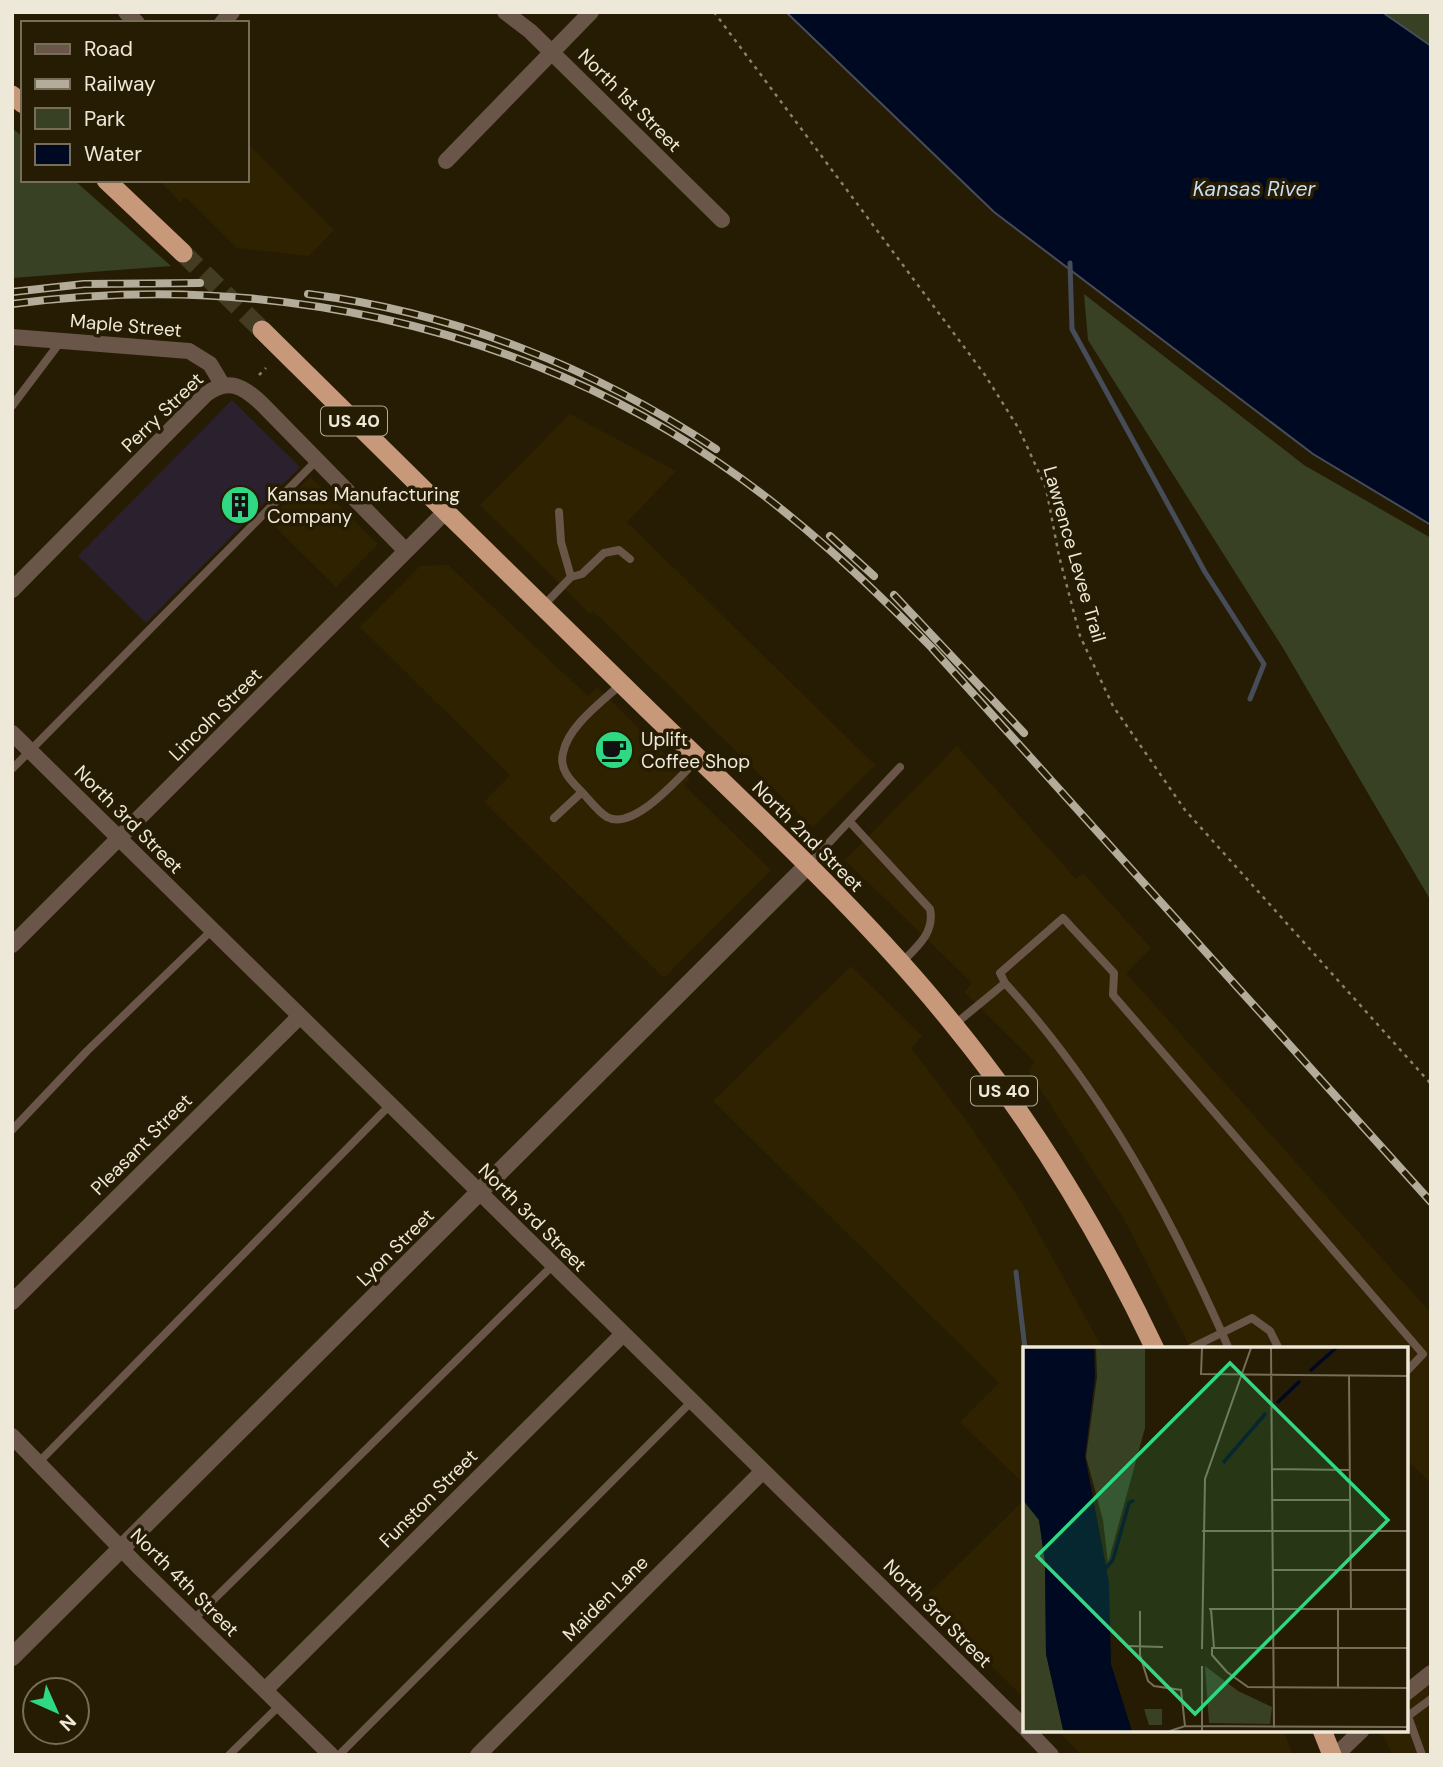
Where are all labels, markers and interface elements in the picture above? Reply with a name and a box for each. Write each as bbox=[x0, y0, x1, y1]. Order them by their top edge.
legend bbox=[21, 21, 248, 182]
text: Road bbox=[84, 35, 133, 63]
street label: North 1st Street bbox=[573, 43, 687, 157]
text: Railway bbox=[84, 70, 156, 98]
text: Park bbox=[84, 105, 126, 133]
text: Water bbox=[84, 140, 142, 168]
water label: Kansas River bbox=[1193, 175, 1316, 203]
street label: Maple Street bbox=[69, 308, 183, 343]
street label: Perry Street bbox=[116, 367, 209, 458]
road number: US 40 bbox=[321, 407, 387, 436]
street label: Lawrence Levee Trail bbox=[1037, 463, 1112, 645]
place label: Kansas Manufacturing Company bbox=[267, 482, 460, 529]
building icon: Kansas Manufacturing Company bbox=[219, 484, 261, 526]
street label: Lincoln Street bbox=[163, 662, 267, 766]
place label: Uplift Coffee Shop bbox=[641, 727, 750, 774]
cafe icon: Uplift Coffee Shop bbox=[593, 729, 635, 771]
street label: North 3rd Street bbox=[69, 760, 188, 879]
street label: North 2nd Street bbox=[747, 775, 869, 897]
road number: US 40 bbox=[971, 1076, 1037, 1106]
street label: Pleasant Street bbox=[85, 1088, 197, 1200]
street label: North 3rd Street bbox=[473, 1158, 592, 1277]
street label: Lyon Street bbox=[351, 1203, 439, 1291]
inset map bbox=[1023, 1347, 1408, 1732]
street label: Funston Street bbox=[374, 1444, 483, 1553]
street label: North 4th Street bbox=[125, 1523, 244, 1642]
street label: Maiden Lane bbox=[557, 1550, 654, 1647]
street label: North 3rd Street bbox=[878, 1554, 997, 1673]
north arrow bbox=[21, 1676, 91, 1746]
text: N bbox=[54, 1709, 81, 1736]

